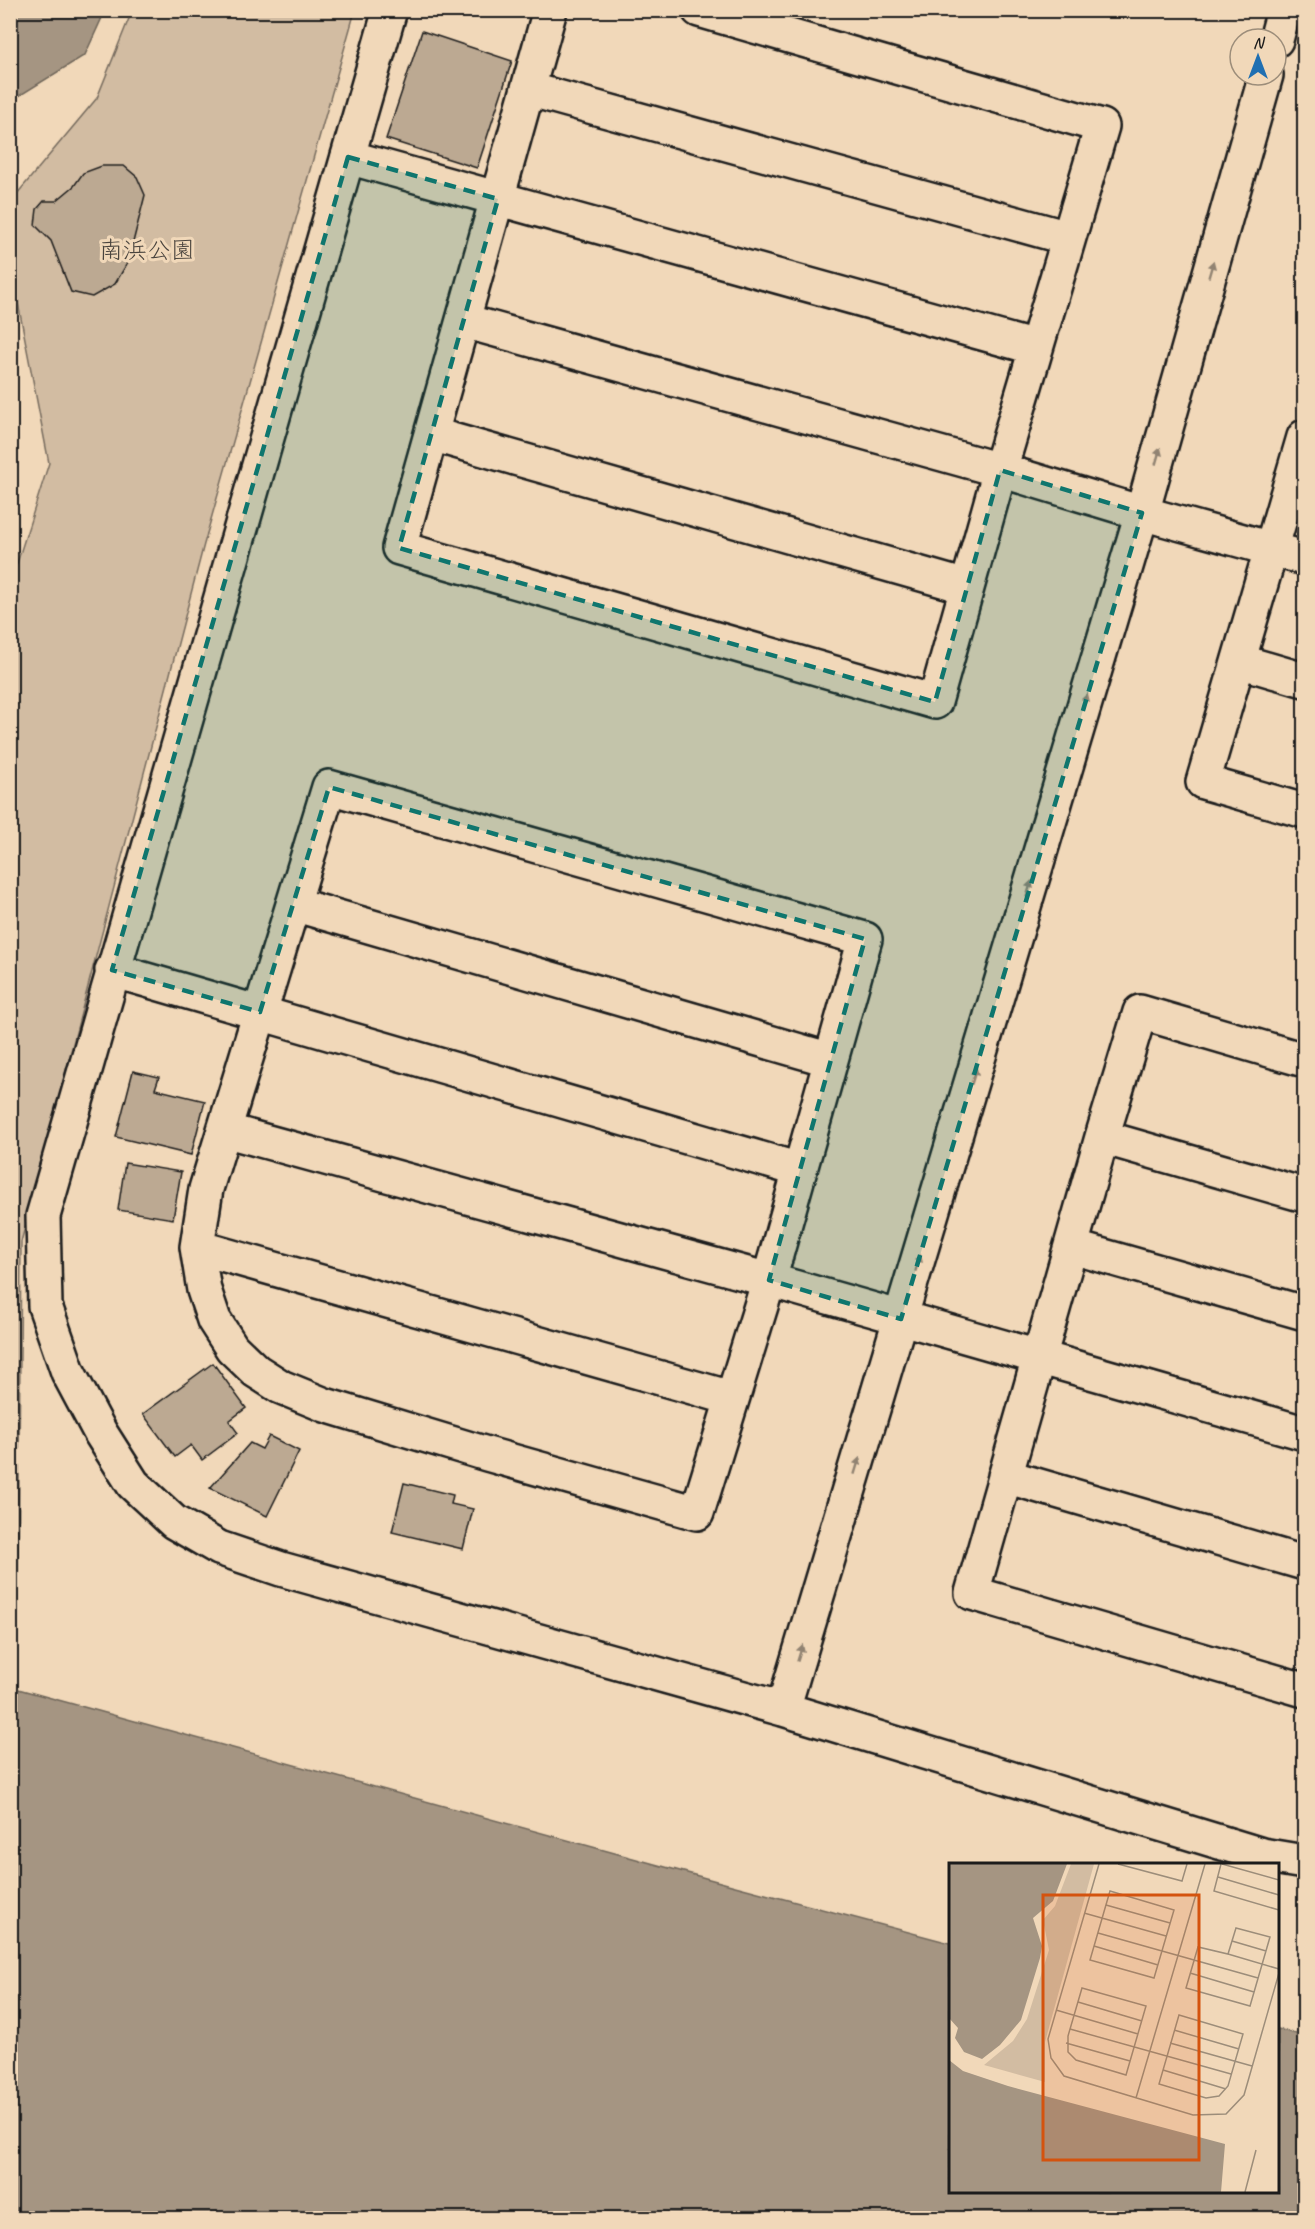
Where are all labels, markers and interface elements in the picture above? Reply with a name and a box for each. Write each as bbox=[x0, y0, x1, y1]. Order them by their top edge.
north arrow bbox=[1228, 27, 1288, 87]
text: N bbox=[1253, 33, 1266, 53]
park label: 南浜公園 bbox=[99, 235, 195, 265]
one-way arrow bbox=[1207, 260, 1216, 278]
one-way arrow bbox=[1153, 447, 1163, 465]
one-way arrow bbox=[1081, 693, 1090, 711]
one-way arrow bbox=[1025, 880, 1034, 898]
one-way arrow bbox=[970, 1067, 979, 1085]
one-way arrow bbox=[914, 1254, 923, 1272]
one-way arrow bbox=[853, 1457, 862, 1475]
one-way arrow bbox=[796, 1644, 805, 1662]
inset map bbox=[949, 1863, 1279, 2193]

